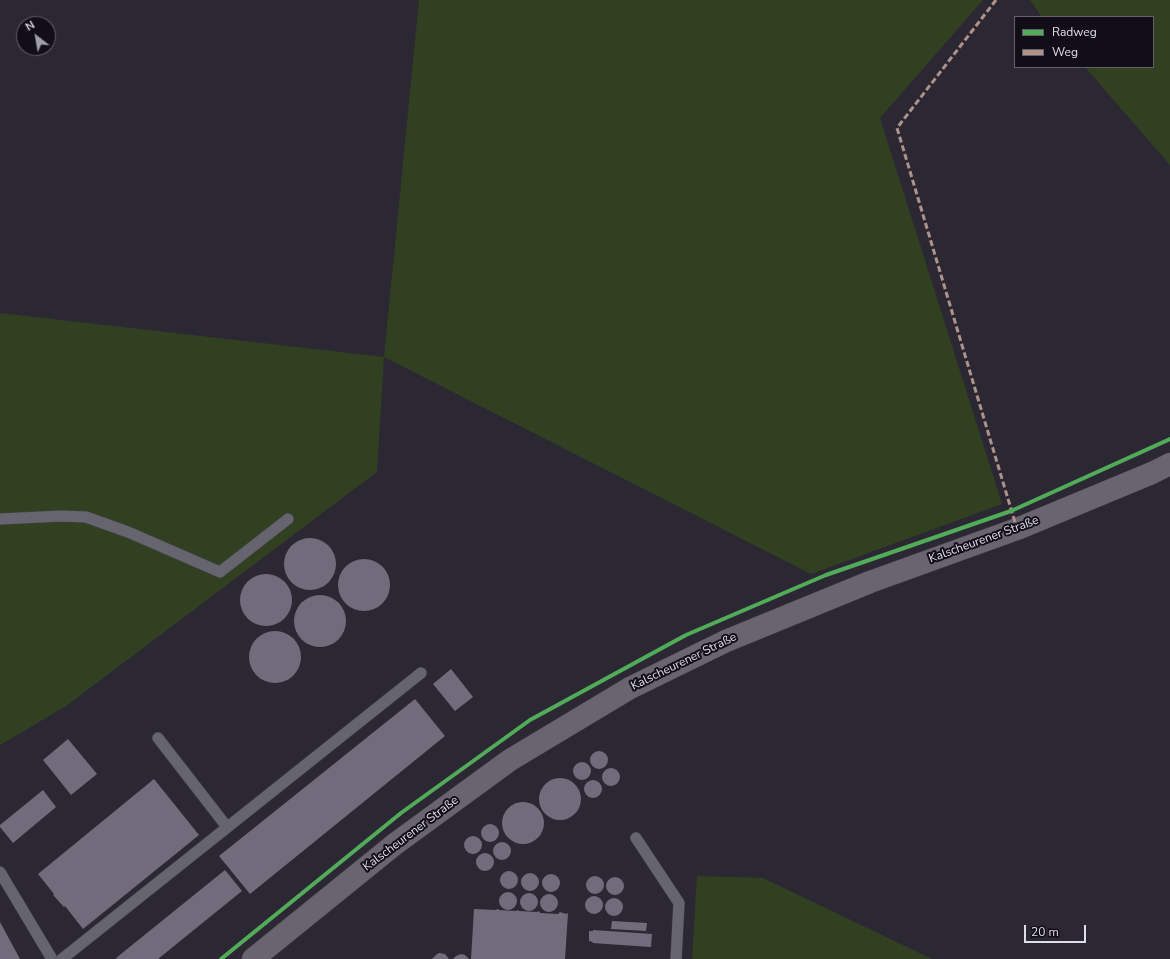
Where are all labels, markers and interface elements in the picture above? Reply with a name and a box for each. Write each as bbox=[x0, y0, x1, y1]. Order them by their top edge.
north arrow bbox=[16, 16, 56, 56]
legend bbox=[1014, 16, 1154, 68]
text: N bbox=[23, 18, 37, 35]
text: Radweg bbox=[1052, 24, 1097, 40]
text: Weg bbox=[1052, 44, 1078, 60]
street label: Kalscheurener Straße bbox=[927, 513, 1041, 567]
street label: Kalscheurener Straße bbox=[629, 630, 739, 694]
street label: Kalscheurener Straße bbox=[360, 793, 462, 875]
scale bar bbox=[1026, 917, 1088, 943]
text: 20 m bbox=[1031, 924, 1059, 940]

